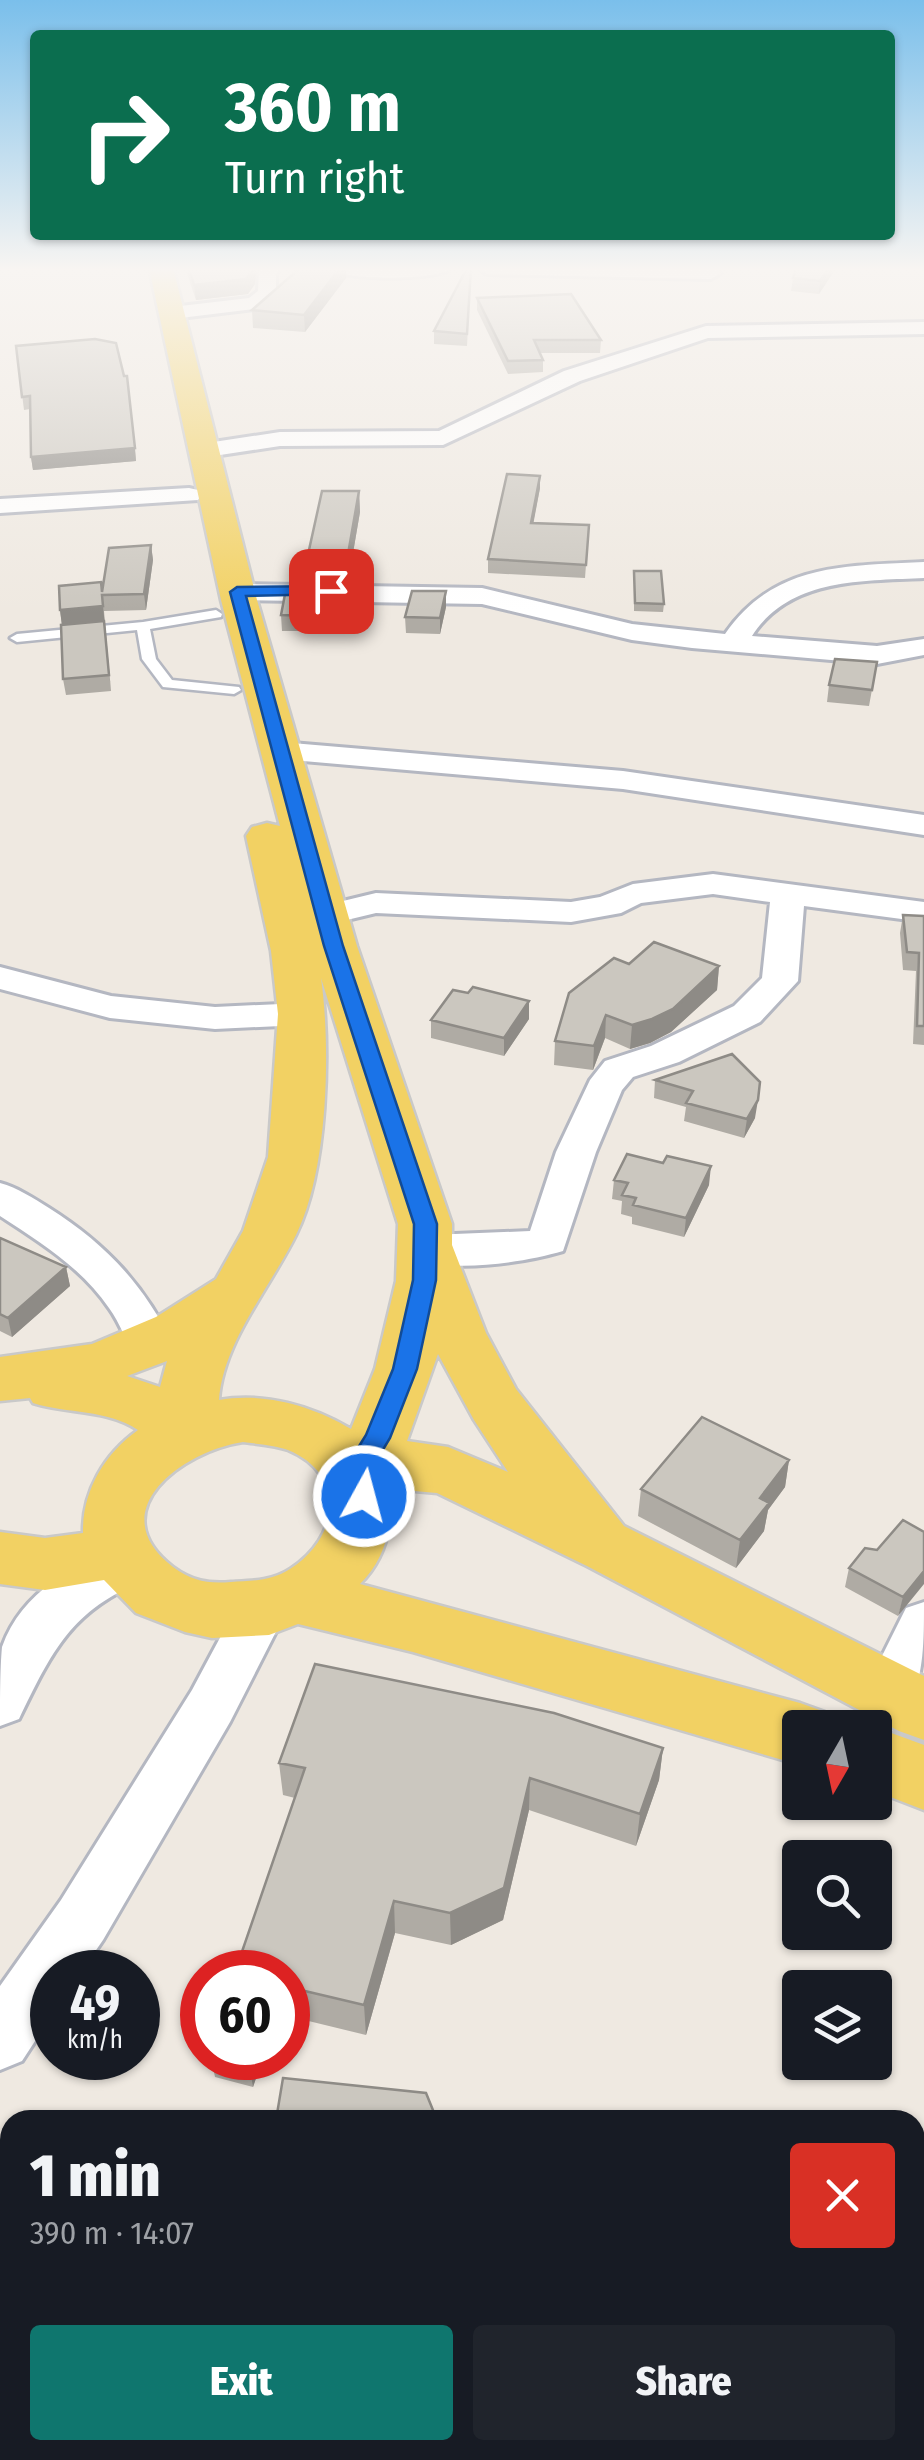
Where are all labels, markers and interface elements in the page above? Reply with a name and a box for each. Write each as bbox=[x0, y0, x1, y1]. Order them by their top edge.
text: 360 m bbox=[225, 66, 401, 150]
icon: right bbox=[60, 70, 190, 200]
text: Turn right bbox=[225, 151, 404, 205]
pin bbox=[289, 549, 374, 634]
icon: arrive bbox=[304, 564, 359, 619]
position arrow bbox=[312, 1444, 416, 1548]
north arrow bbox=[782, 1710, 892, 1820]
map controls bbox=[782, 1710, 892, 2080]
button: search bbox=[782, 1840, 892, 1950]
speed limit sign: 60 bbox=[180, 1950, 310, 2080]
button: layers bbox=[782, 1970, 892, 2080]
text: 49 bbox=[70, 1973, 120, 2033]
text: km/h bbox=[67, 2025, 123, 2055]
text: 1 min bbox=[30, 2140, 161, 2212]
button: close bbox=[790, 2143, 895, 2248]
text: 390 m · 14:07 bbox=[30, 2214, 194, 2252]
button: Exit bbox=[30, 2325, 453, 2440]
button: Share bbox=[473, 2325, 895, 2440]

